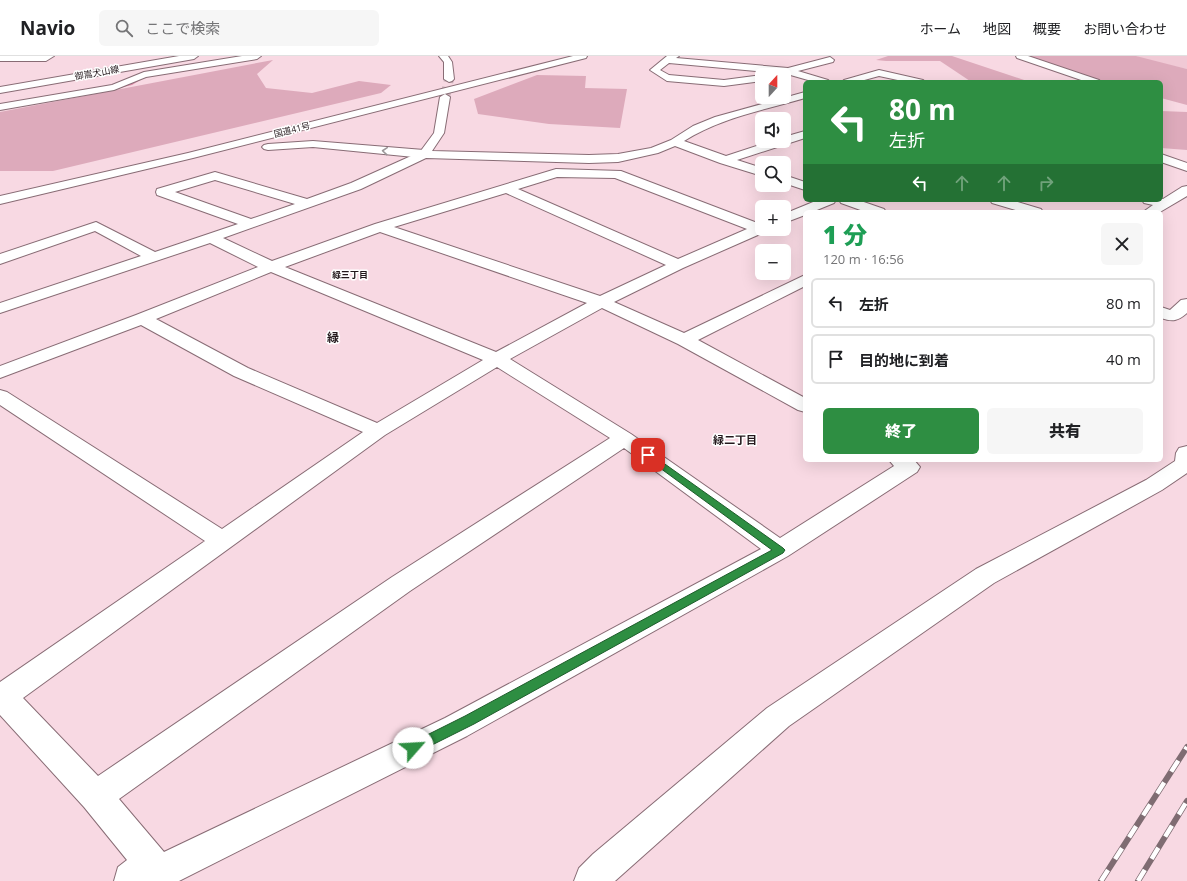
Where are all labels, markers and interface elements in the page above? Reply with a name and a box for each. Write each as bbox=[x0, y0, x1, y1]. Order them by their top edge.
search box bbox=[99, 10, 379, 46]
text: Navio bbox=[20, 15, 75, 41]
icon: search bbox=[113, 17, 135, 39]
text: ここで検索 bbox=[145, 18, 220, 38]
text: ホーム bbox=[919, 19, 961, 38]
text: 地図 bbox=[983, 19, 1011, 38]
text: 概要 bbox=[1033, 19, 1061, 38]
text: お問い合わせ bbox=[1083, 19, 1167, 38]
street label: 御嵩犬山線 bbox=[74, 62, 121, 83]
north arrow bbox=[755, 68, 791, 104]
map controls bbox=[755, 68, 791, 280]
text: 80 m bbox=[889, 90, 956, 128]
icon: left bbox=[823, 96, 875, 148]
button: sound bbox=[755, 112, 791, 148]
street label: 国道41号 bbox=[272, 119, 312, 140]
text: 左折 bbox=[889, 128, 925, 152]
one-way arrow bbox=[382, 146, 388, 155]
button: search bbox=[755, 156, 791, 192]
icon: left bbox=[909, 172, 931, 194]
icon: ahead bbox=[951, 172, 973, 194]
icon: ahead bbox=[993, 172, 1015, 194]
icon: right bbox=[1035, 172, 1057, 194]
button: + bbox=[755, 200, 791, 236]
text: 1 分 bbox=[823, 218, 867, 251]
button: close bbox=[1101, 223, 1143, 265]
button: − bbox=[755, 244, 791, 280]
text: 120 m · 16:56 bbox=[823, 250, 904, 268]
district label: 緑三丁目 bbox=[332, 268, 368, 281]
icon: left bbox=[825, 292, 847, 314]
text: 80 m bbox=[1106, 293, 1141, 313]
text: 左折 bbox=[859, 294, 889, 314]
district label: 緑 bbox=[327, 329, 339, 346]
icon: arrive bbox=[825, 348, 847, 370]
text: 40 m bbox=[1106, 349, 1141, 369]
text: 目的地に到着 bbox=[859, 350, 949, 370]
button: 終了 bbox=[823, 408, 979, 454]
button: 共有 bbox=[987, 408, 1143, 454]
district label: 緑二丁目 bbox=[713, 432, 757, 447]
pin bbox=[631, 438, 665, 472]
icon: arrive bbox=[637, 444, 659, 466]
position arrow bbox=[392, 727, 434, 769]

